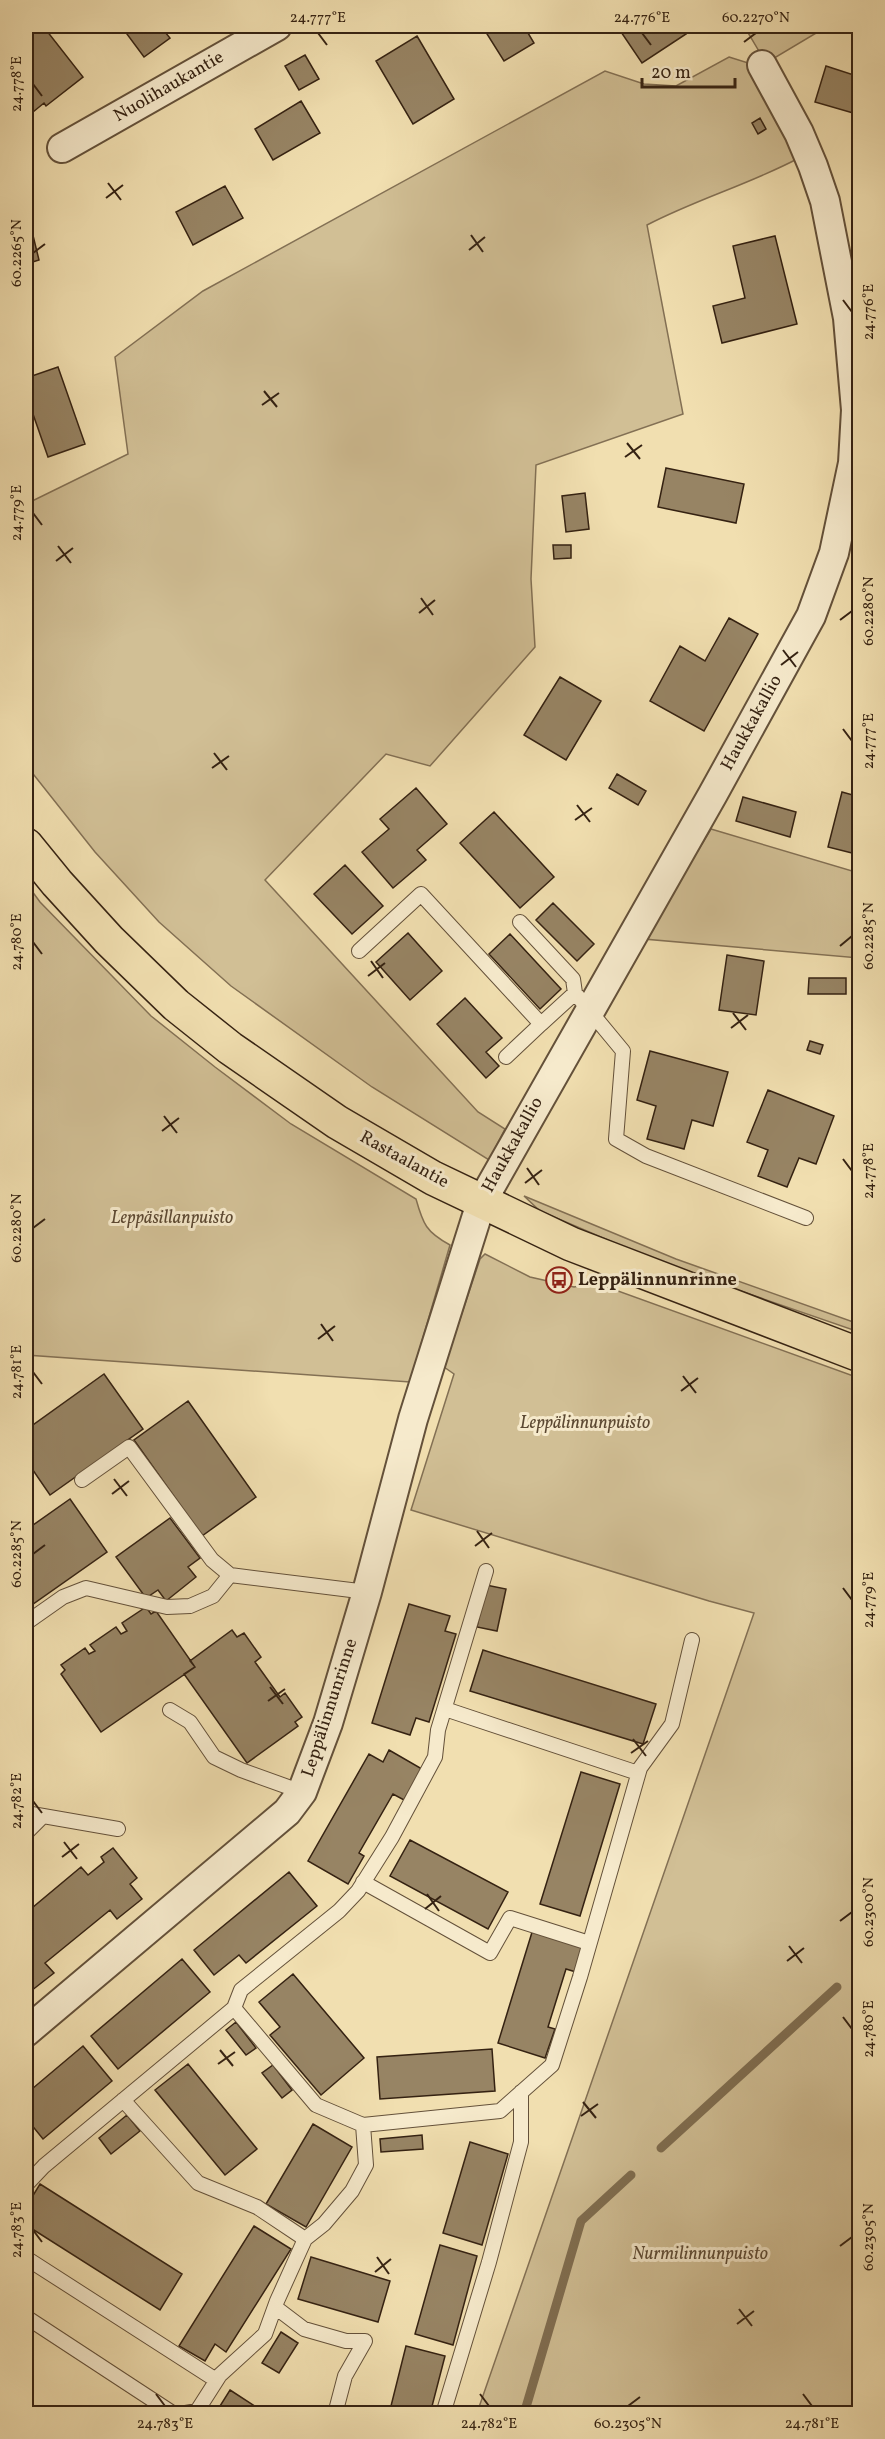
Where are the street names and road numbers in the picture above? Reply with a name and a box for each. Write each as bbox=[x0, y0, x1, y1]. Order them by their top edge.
street label: Nuolihaukantie bbox=[109, 45, 229, 129]
street label: Haukkakallio bbox=[715, 671, 789, 775]
street label: Haukkakallio bbox=[476, 1093, 550, 1197]
street label: Rastaalantie bbox=[355, 1125, 453, 1195]
street label: Leppälinnunrinne bbox=[296, 1635, 364, 1781]

